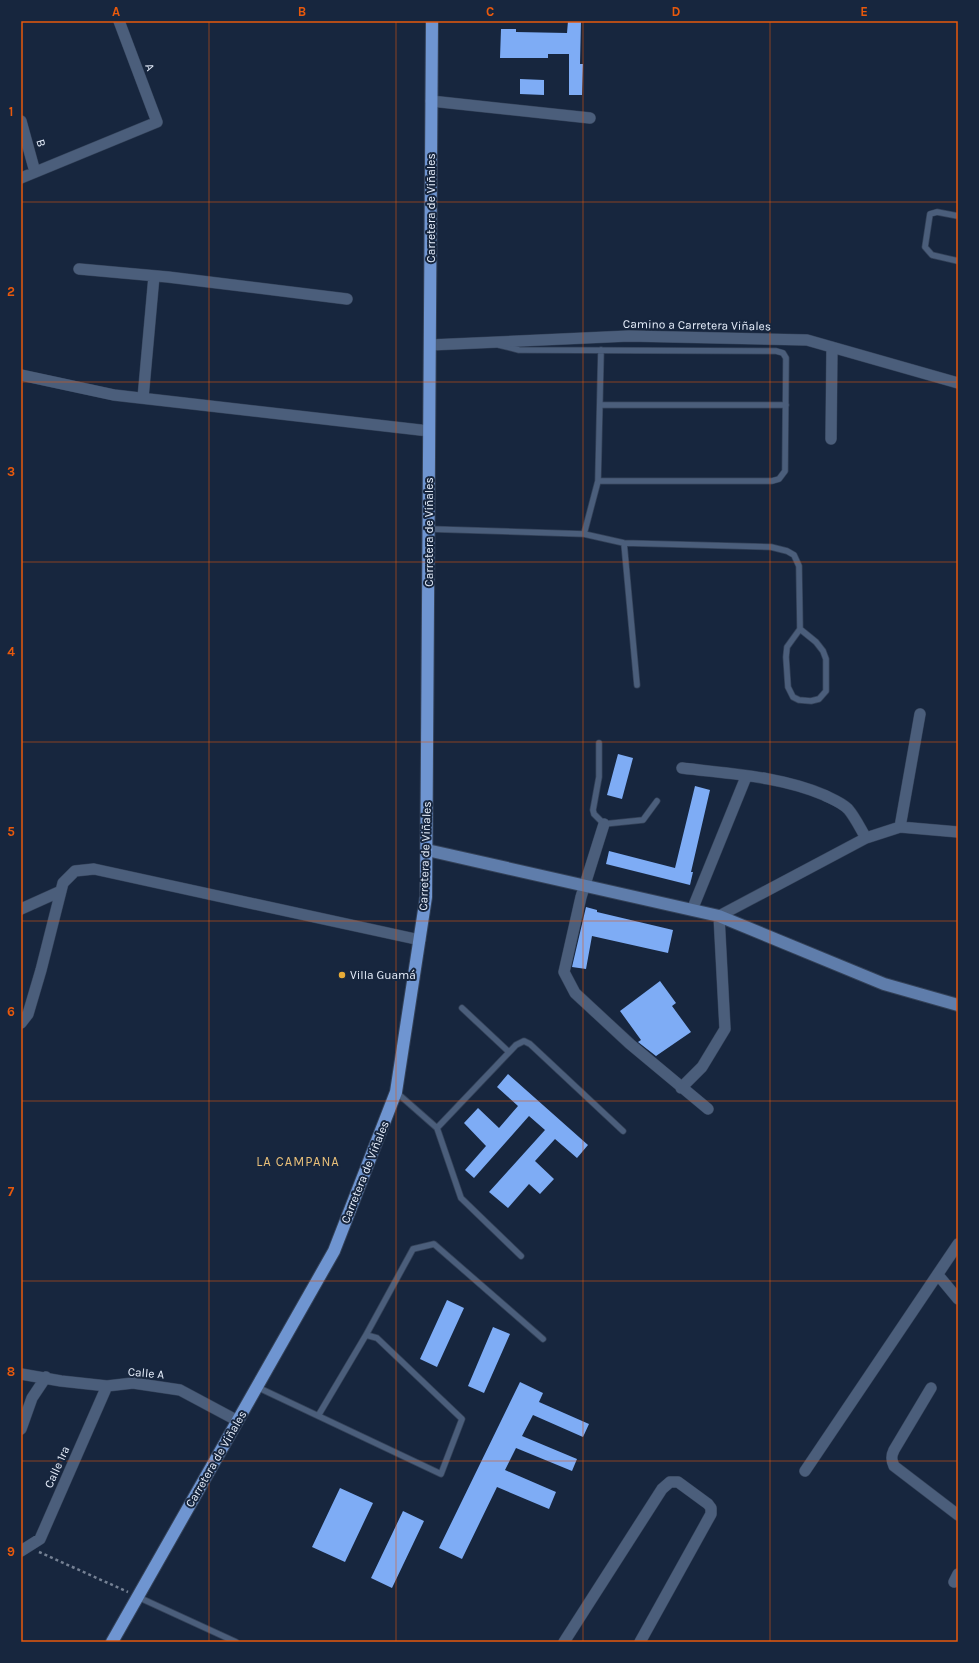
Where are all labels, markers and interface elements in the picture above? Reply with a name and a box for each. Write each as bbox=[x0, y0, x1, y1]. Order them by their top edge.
text: A bbox=[112, 4, 120, 19]
text: B bbox=[298, 4, 306, 19]
text: C bbox=[486, 4, 494, 19]
text: D bbox=[672, 4, 681, 19]
text: E bbox=[860, 4, 868, 19]
street label: A bbox=[142, 61, 158, 73]
text: 1 bbox=[9, 104, 13, 119]
street label: B bbox=[33, 137, 49, 149]
street label: Carretera de Viñales bbox=[424, 153, 438, 263]
text: 2 bbox=[7, 284, 15, 299]
street label: Camino a Carretera Viñales bbox=[623, 317, 771, 333]
text: 3 bbox=[7, 464, 15, 479]
street label: Carretera de Viñales bbox=[422, 477, 436, 587]
text: 4 bbox=[7, 644, 15, 659]
street label: Carretera de Viñales bbox=[416, 801, 434, 911]
text: 5 bbox=[7, 824, 15, 839]
place label: Villa Guamá bbox=[350, 968, 416, 982]
marker: Villa Guamá bbox=[337, 970, 347, 980]
text: 6 bbox=[7, 1004, 15, 1019]
street label: Carretera de Viñales bbox=[338, 1119, 392, 1225]
district label: LA CAMPANA bbox=[256, 1154, 340, 1169]
text: 7 bbox=[8, 1184, 15, 1199]
text: 8 bbox=[7, 1364, 15, 1379]
street label: Calle A bbox=[127, 1364, 165, 1382]
street label: Carretera de Viñales bbox=[183, 1408, 249, 1510]
street label: Calle 1ra bbox=[42, 1444, 72, 1490]
text: 9 bbox=[7, 1544, 15, 1559]

